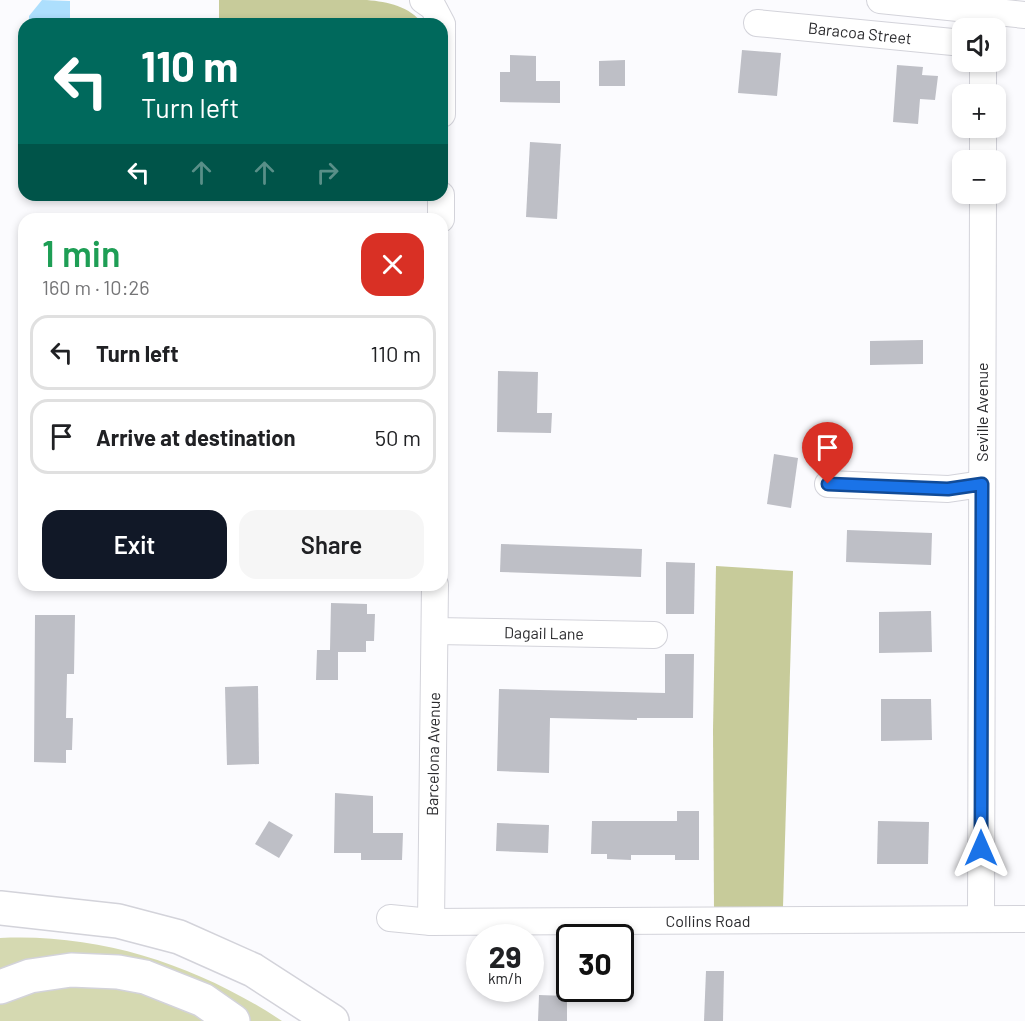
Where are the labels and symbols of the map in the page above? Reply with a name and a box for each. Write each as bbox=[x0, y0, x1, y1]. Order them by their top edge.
street label: Baracoa Street bbox=[807, 18, 913, 47]
street label: Seville Avenue bbox=[972, 362, 991, 462]
pin bbox=[802, 422, 853, 484]
street label: Dagail Lane bbox=[504, 622, 584, 643]
street label: Barcelona Avenue bbox=[422, 692, 443, 816]
position arrow bbox=[949, 816, 1013, 880]
street label: Collins Road bbox=[666, 911, 750, 930]
speed limit sign: 30 bbox=[556, 924, 634, 1002]

